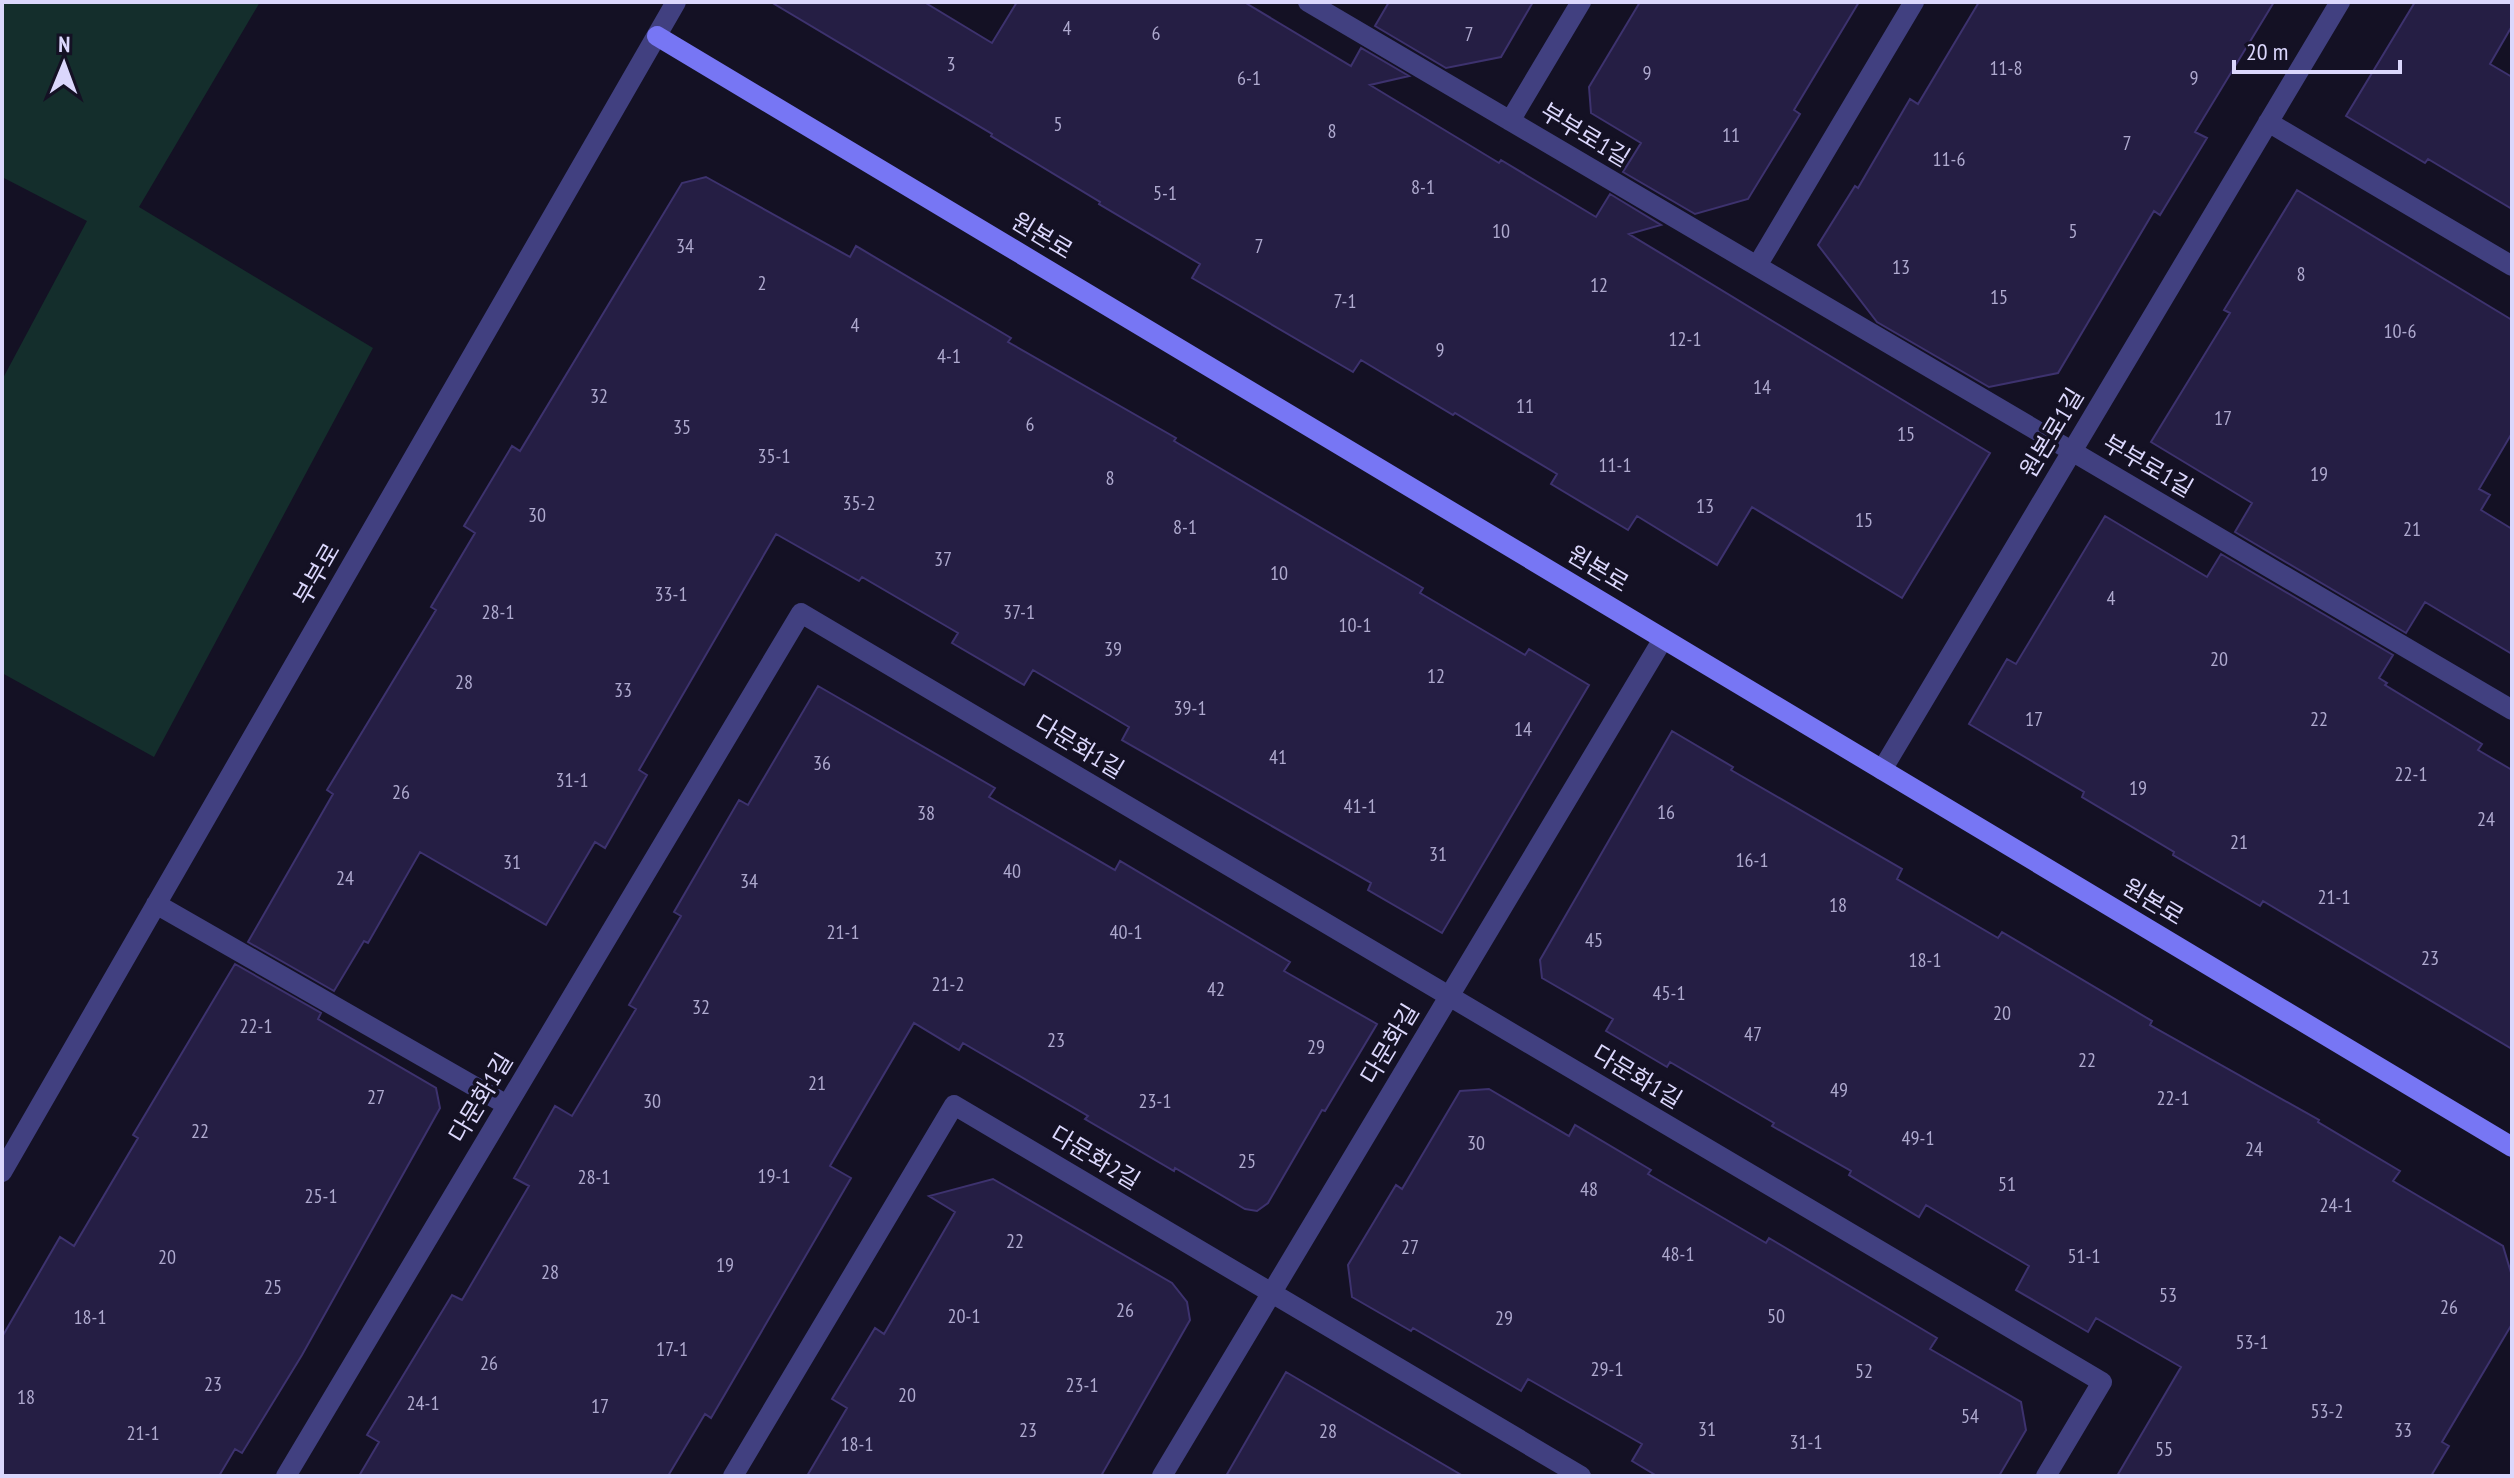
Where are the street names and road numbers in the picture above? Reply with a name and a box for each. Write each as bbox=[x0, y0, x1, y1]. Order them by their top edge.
street label: 부부로1길 bbox=[1535, 96, 1636, 173]
street label: 원본로 bbox=[1006, 205, 1079, 266]
street label: 원본로1길 bbox=[2013, 382, 2090, 483]
street label: 부부로1길 bbox=[2098, 427, 2199, 504]
street label: 부부로 bbox=[287, 537, 347, 610]
street label: 원본로 bbox=[1562, 538, 1635, 599]
street label: 다문화1길 bbox=[1029, 708, 1130, 785]
street label: 원본로 bbox=[2117, 871, 2190, 932]
street label: 다문화길 bbox=[1354, 998, 1426, 1090]
street label: 다문화1길 bbox=[1587, 1038, 1688, 1115]
street label: 다문화1길 bbox=[442, 1047, 519, 1148]
street label: 다문화2길 bbox=[1045, 1119, 1146, 1196]

